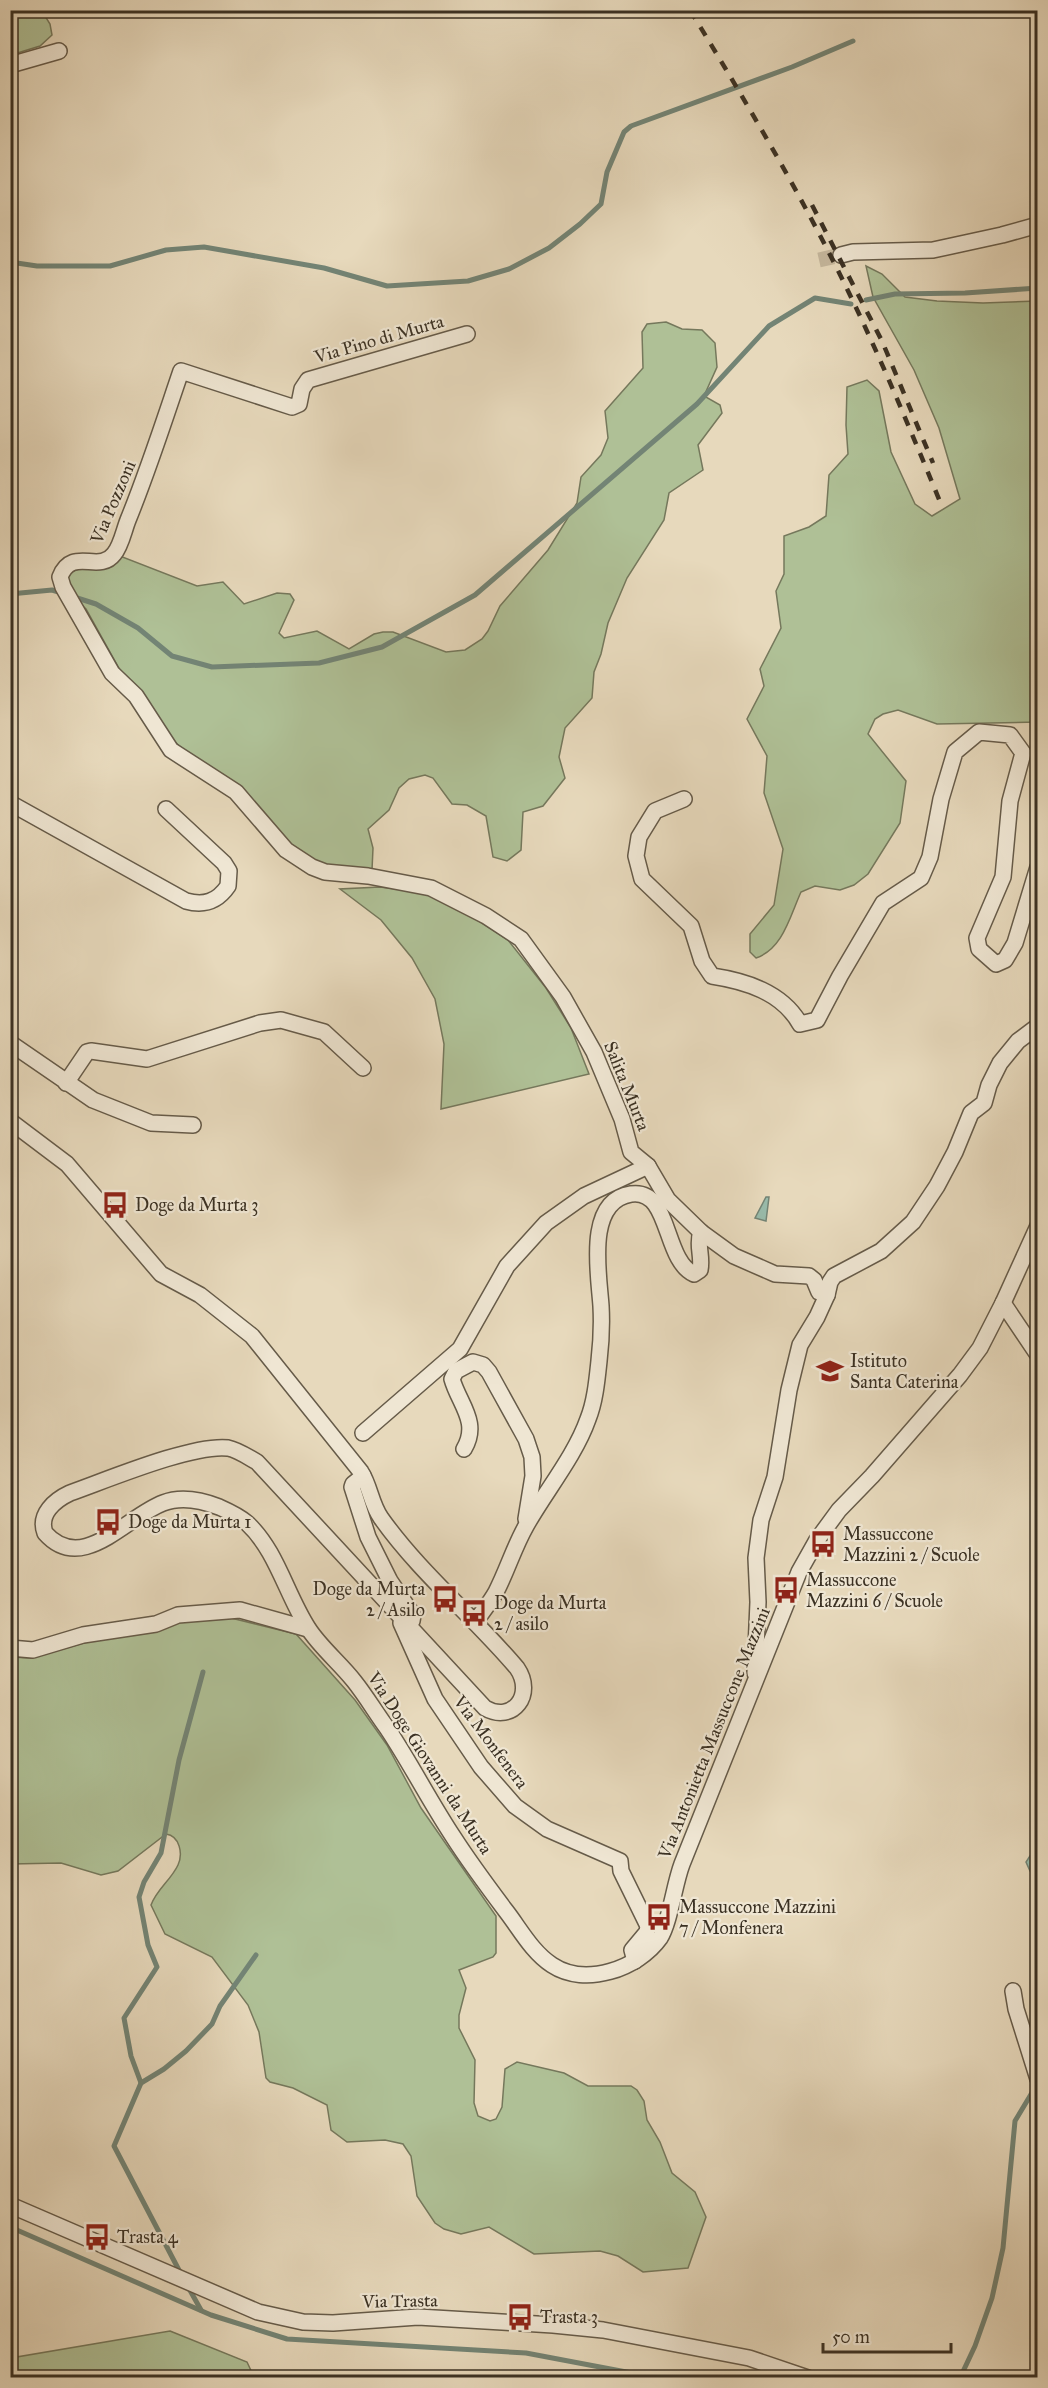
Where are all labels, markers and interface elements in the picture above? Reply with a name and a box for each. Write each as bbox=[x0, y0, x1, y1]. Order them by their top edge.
street label: Via Pino di Murta bbox=[311, 310, 447, 368]
street label: Via Pozzoni bbox=[85, 457, 140, 548]
street label: Salita Murta bbox=[599, 1038, 655, 1134]
bus stop icon: Doge da Murta 3 bbox=[100, 1190, 130, 1220]
place label: Doge da Murta 3 bbox=[135, 1194, 258, 1217]
place label: Istituto Santa Caterina bbox=[850, 1350, 959, 1393]
school or university icon: Istituto Santa Caterina bbox=[815, 1356, 845, 1386]
bus stop icon: Doge da Murta 1 bbox=[93, 1507, 123, 1537]
place label: Doge da Murta 1 bbox=[128, 1511, 251, 1534]
place label: Massuccone Mazzini 2 / Scuole bbox=[843, 1523, 980, 1566]
bus stop icon: Massuccone Mazzini 2 / Scuole bbox=[808, 1529, 838, 1559]
place label: Massuccone Mazzini 6 / Scuole bbox=[806, 1569, 943, 1612]
bus stop icon: Massuccone Mazzini 6 / Scuole bbox=[771, 1575, 801, 1605]
place label: Doge da Murta 2 / Asilo bbox=[313, 1578, 425, 1621]
bus stop icon: Doge da Murta 2 / Asilo bbox=[430, 1584, 460, 1614]
place label: Doge da Murta 2 / asilo bbox=[494, 1592, 607, 1635]
bus stop icon: Doge da Murta 2 / asilo bbox=[459, 1598, 489, 1628]
street label: Via Antonietta Massuccone Mazzini bbox=[653, 1604, 775, 1863]
street label: Via Doge Giovanni da Murta bbox=[361, 1667, 497, 1859]
street label: Via Monfenera bbox=[448, 1690, 533, 1793]
place label: Massuccone Mazzini 7 / Monfenera bbox=[679, 1896, 836, 1939]
bus stop icon: Massuccone Mazzini 7 / Monfenera bbox=[644, 1902, 674, 1932]
bus stop icon: Trasta 4 bbox=[82, 2222, 112, 2252]
place label: Trasta 4 bbox=[117, 2226, 179, 2248]
street label: Via Trasta bbox=[361, 2289, 438, 2313]
bus stop icon: Trasta 3 bbox=[505, 2302, 535, 2332]
place label: Trasta 3 bbox=[540, 2306, 598, 2328]
scale bar bbox=[823, 2316, 950, 2354]
text: 50 m bbox=[832, 2326, 870, 2348]

